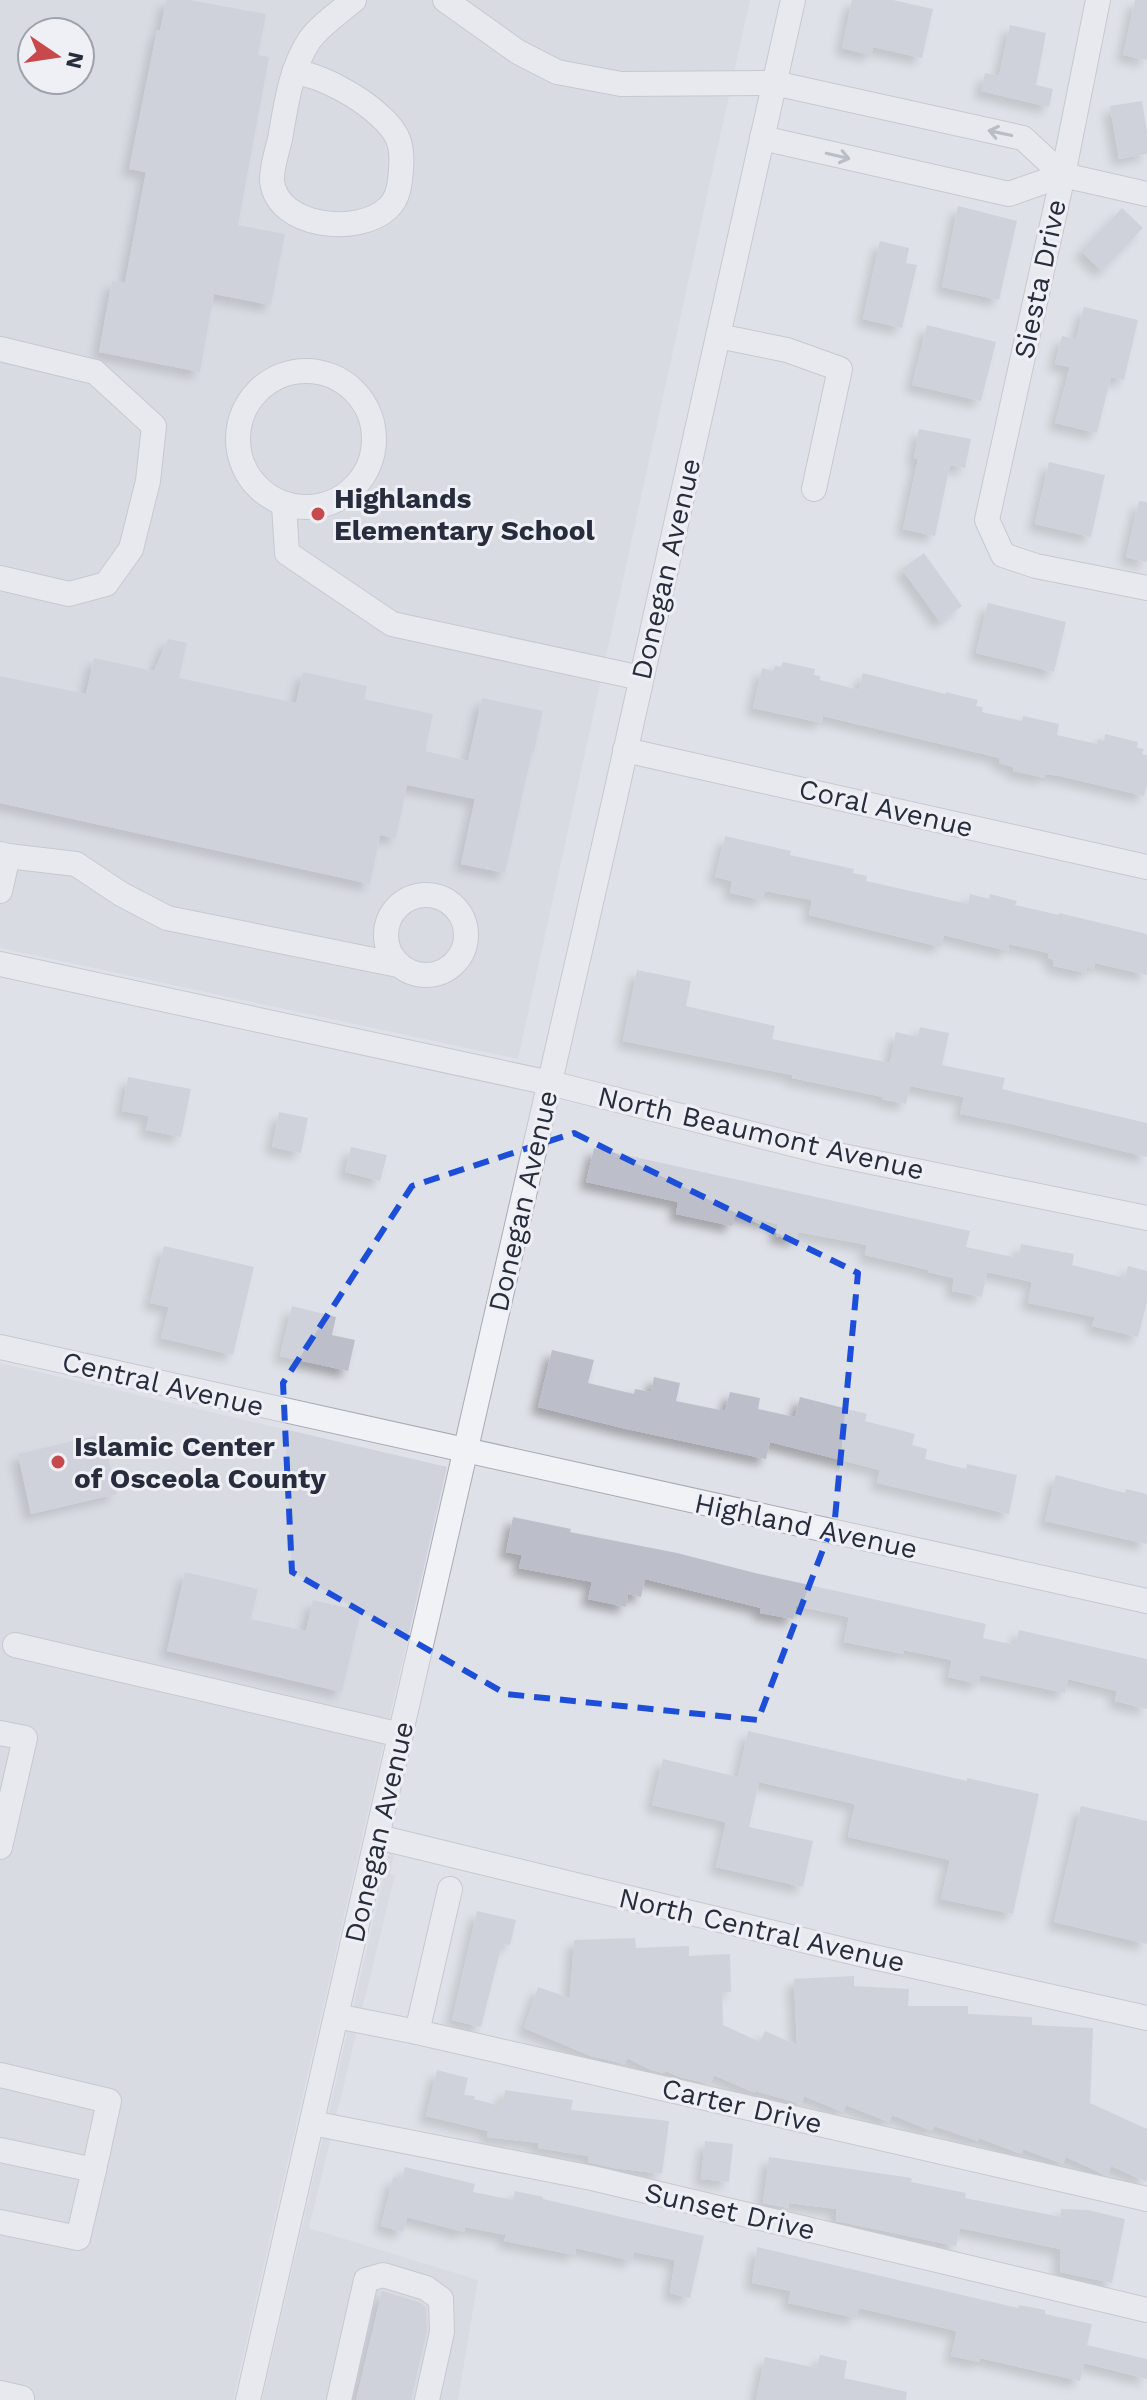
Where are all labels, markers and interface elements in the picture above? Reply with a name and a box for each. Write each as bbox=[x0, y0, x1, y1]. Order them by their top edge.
north arrow bbox=[16, 16, 96, 96]
text: N bbox=[61, 50, 89, 71]
one-way arrow bbox=[988, 125, 1014, 140]
one-way arrow bbox=[825, 149, 851, 164]
street label: Siesta Drive bbox=[1007, 196, 1073, 362]
street label: Donegan Avenue bbox=[624, 455, 708, 683]
place label: Highlands Elementary School bbox=[334, 482, 596, 547]
marker: Highlands Elementary School bbox=[309, 505, 327, 523]
street label: Coral Avenue bbox=[796, 772, 976, 844]
street label: North Beaumont Avenue bbox=[595, 1079, 927, 1187]
street label: Donegan Avenue bbox=[481, 1087, 565, 1315]
street label: Central Avenue bbox=[59, 1345, 267, 1423]
place label: Islamic Center of Osceola County bbox=[74, 1430, 326, 1495]
marker: Islamic Center of Osceola County bbox=[49, 1453, 67, 1471]
street label: Highland Avenue bbox=[692, 1486, 920, 1566]
street label: Donegan Avenue bbox=[337, 1718, 421, 1946]
street label: North Central Avenue bbox=[616, 1881, 908, 1979]
street label: Carter Drive bbox=[659, 2072, 825, 2140]
street label: Sunset Drive bbox=[642, 2175, 818, 2247]

